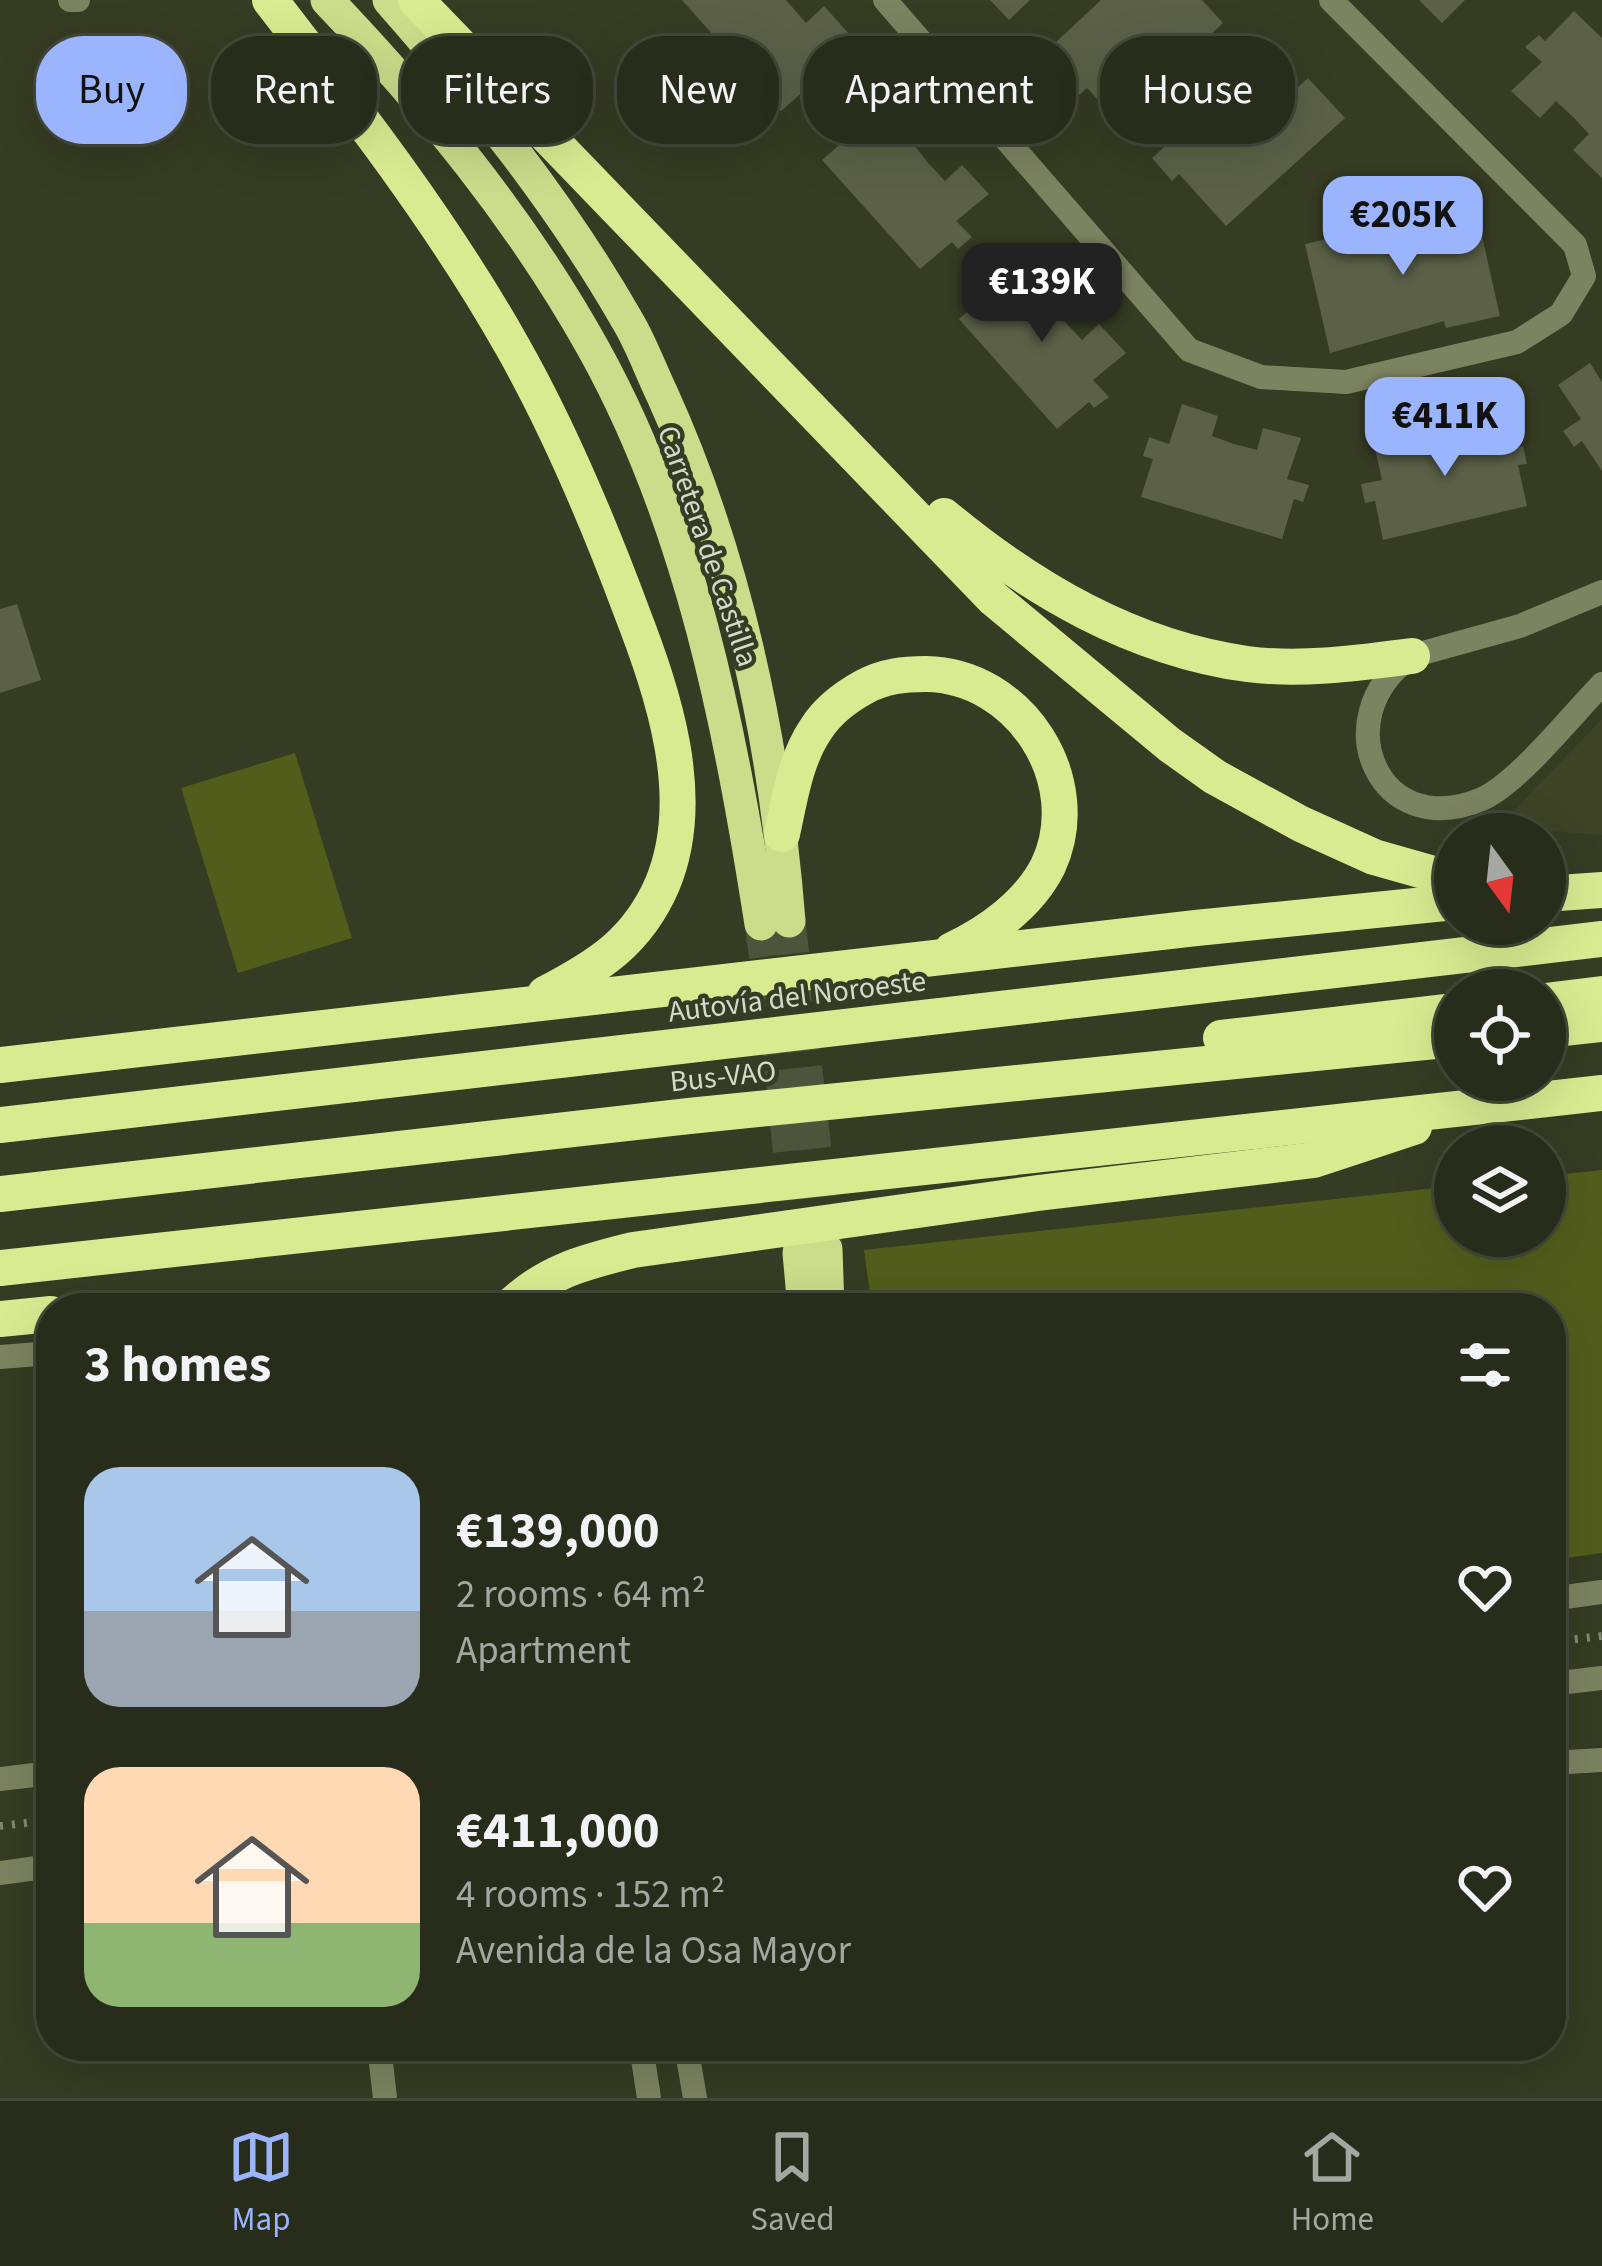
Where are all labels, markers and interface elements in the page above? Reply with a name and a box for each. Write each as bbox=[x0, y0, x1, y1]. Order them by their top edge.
chip: Buy bbox=[36, 36, 187, 144]
chip: Rent bbox=[211, 36, 377, 144]
chip: Filters bbox=[401, 36, 593, 144]
chip: New bbox=[617, 36, 779, 144]
chip: Apartment bbox=[803, 36, 1076, 144]
chip: House bbox=[1100, 36, 1295, 144]
pin: €205K bbox=[1319, 176, 1487, 278]
text: €205K bbox=[1350, 187, 1456, 243]
pin: €139K bbox=[958, 243, 1126, 345]
text: €139K bbox=[989, 254, 1095, 310]
pin: €411K bbox=[1361, 377, 1529, 479]
text: €411K bbox=[1392, 388, 1498, 444]
street label: Carretera de Castilla bbox=[646, 420, 769, 673]
north arrow bbox=[1434, 813, 1566, 945]
map controls bbox=[1434, 813, 1566, 1257]
street label: Autovía del Noroeste bbox=[666, 959, 928, 1034]
button: locate bbox=[1434, 969, 1566, 1101]
street label: Bus-VAO bbox=[668, 1050, 778, 1103]
button: layers bbox=[1434, 1125, 1566, 1257]
text: 3 homes bbox=[84, 1329, 271, 1401]
icon: filters bbox=[1452, 1332, 1518, 1398]
text: €139,000 bbox=[456, 1495, 660, 1567]
icon: home bbox=[180, 1515, 324, 1659]
icon: heart bbox=[1452, 1554, 1518, 1620]
text: 2 rooms · 64 m² bbox=[456, 1567, 706, 1623]
text: Apartment bbox=[456, 1623, 631, 1679]
text: €411,000 bbox=[456, 1795, 660, 1867]
icon: home bbox=[180, 1815, 324, 1959]
icon: heart bbox=[1452, 1854, 1518, 1920]
text: 4 rooms · 152 m² bbox=[456, 1867, 725, 1923]
text: Avenida de la Osa Mayor bbox=[456, 1923, 851, 1979]
tab: Map bbox=[228, 2124, 294, 2243]
tab: Saved bbox=[750, 2124, 835, 2243]
tab: Home bbox=[1291, 2124, 1374, 2243]

